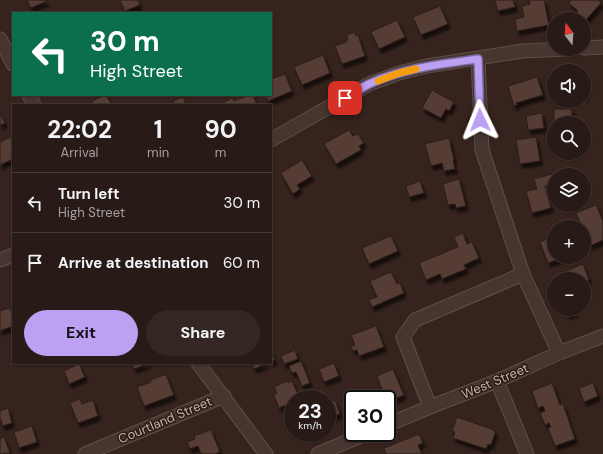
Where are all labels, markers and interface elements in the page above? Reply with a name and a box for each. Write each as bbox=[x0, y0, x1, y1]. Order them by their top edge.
north arrow bbox=[547, 12, 591, 56]
map controls bbox=[547, 12, 591, 316]
text: 30 m bbox=[90, 23, 160, 60]
icon: left bbox=[24, 28, 76, 80]
text: High Street bbox=[90, 59, 183, 83]
button: sound bbox=[547, 64, 591, 108]
pin bbox=[328, 81, 362, 115]
icon: arrive bbox=[334, 87, 356, 109]
position arrow bbox=[459, 99, 501, 141]
text: 22:02 bbox=[47, 114, 112, 145]
text: 1 bbox=[154, 114, 163, 145]
text: 90 bbox=[205, 114, 237, 145]
button: search bbox=[547, 116, 591, 160]
text: Arrival bbox=[61, 144, 98, 161]
text: min bbox=[147, 144, 169, 161]
text: m bbox=[215, 144, 226, 161]
button: layers bbox=[547, 168, 591, 212]
text: Turn left bbox=[58, 184, 119, 204]
icon: left bbox=[24, 192, 46, 214]
text: 30 m bbox=[224, 193, 260, 213]
text: High Street bbox=[58, 204, 125, 221]
button: + bbox=[547, 220, 591, 264]
icon: arrive bbox=[24, 252, 46, 274]
text: Arrive at destination bbox=[58, 253, 209, 273]
text: 60 m bbox=[223, 253, 260, 273]
button: − bbox=[547, 272, 591, 316]
button: Exit bbox=[24, 310, 138, 356]
button: Share bbox=[146, 310, 260, 356]
street label: West Street bbox=[459, 359, 531, 403]
speed limit sign: 30 bbox=[344, 390, 396, 442]
street label: Courtland Street bbox=[116, 393, 214, 447]
text: 23 bbox=[298, 398, 322, 424]
text: km/h bbox=[298, 419, 322, 432]

